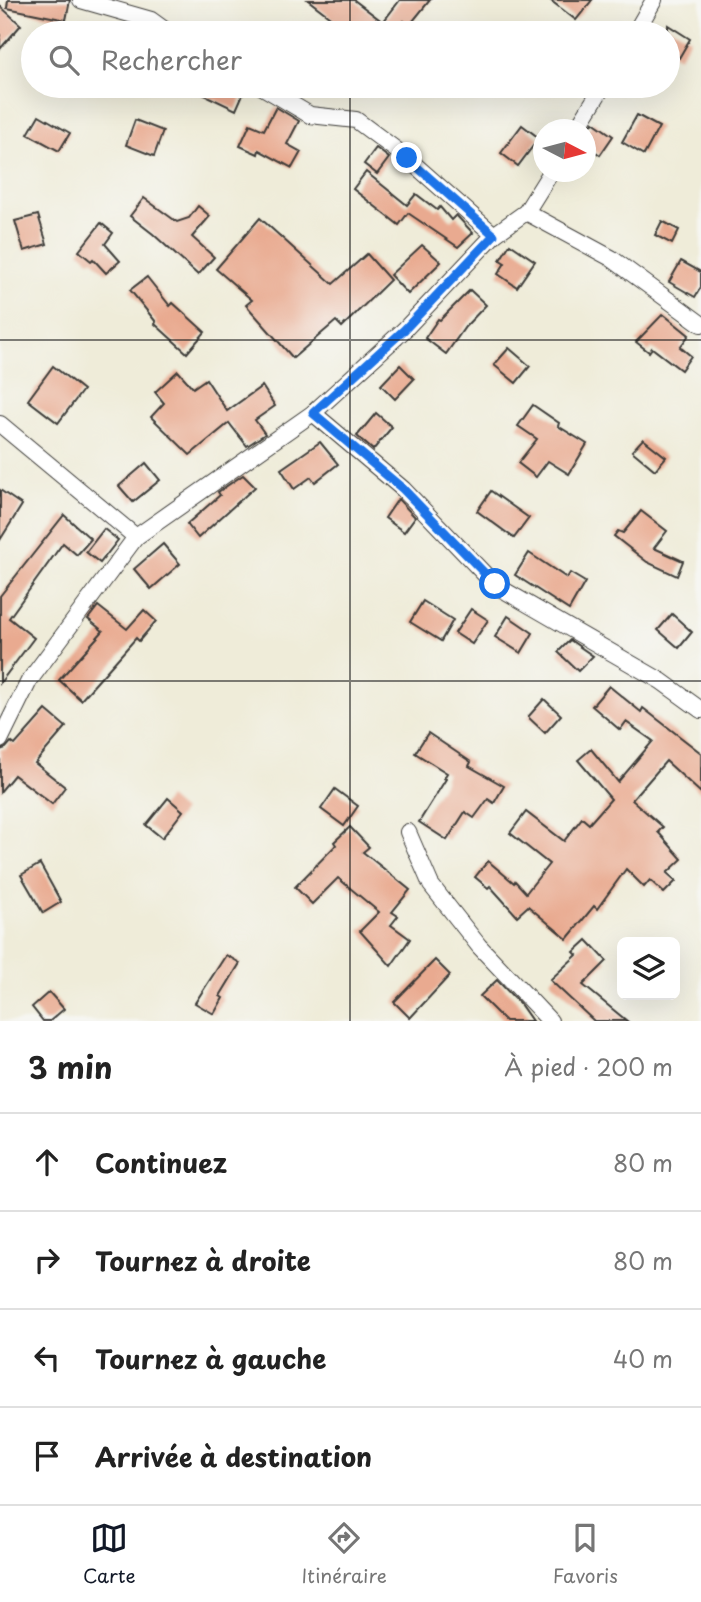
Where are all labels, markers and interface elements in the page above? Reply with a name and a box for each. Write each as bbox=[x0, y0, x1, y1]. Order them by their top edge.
search box bbox=[21, 21, 680, 98]
text: Rechercher bbox=[101, 40, 242, 79]
icon: search bbox=[45, 41, 83, 79]
north arrow bbox=[533, 119, 596, 182]
route end bbox=[391, 142, 422, 173]
route start bbox=[479, 568, 510, 599]
map controls bbox=[617, 937, 680, 1000]
button: layers bbox=[617, 937, 680, 1000]
text: 3 min bbox=[28, 1044, 113, 1089]
text: À pied · 200 m bbox=[504, 1049, 673, 1084]
icon: ahead bbox=[28, 1143, 66, 1181]
text: Continuez bbox=[95, 1143, 227, 1182]
text: 80 m bbox=[613, 1145, 673, 1180]
icon: right bbox=[28, 1241, 66, 1279]
text: Tournez à droite bbox=[95, 1241, 311, 1280]
text: 80 m bbox=[613, 1243, 673, 1278]
icon: left bbox=[28, 1339, 66, 1377]
text: Tournez à gauche bbox=[95, 1339, 326, 1378]
text: 40 m bbox=[613, 1341, 673, 1376]
icon: arrive bbox=[28, 1437, 66, 1475]
text: Arrivée à destination bbox=[95, 1437, 372, 1476]
tab: Carte bbox=[83, 1519, 136, 1589]
tab: Itinéraire bbox=[302, 1519, 387, 1589]
tab: Favoris bbox=[553, 1519, 618, 1589]

